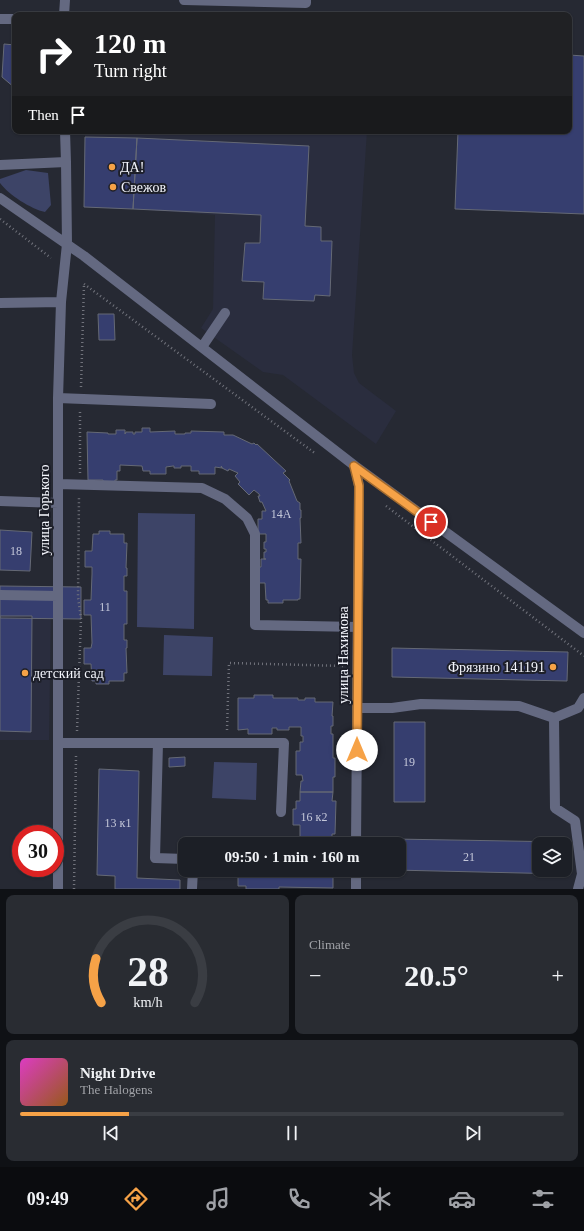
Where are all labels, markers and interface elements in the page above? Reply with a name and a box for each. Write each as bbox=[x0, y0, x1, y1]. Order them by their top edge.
icon: right bbox=[28, 28, 80, 80]
text: 120 m bbox=[94, 28, 166, 59]
text: Turn right bbox=[94, 61, 167, 81]
icon: arrive bbox=[67, 104, 89, 126]
text: Then bbox=[28, 107, 59, 123]
place label: ДА! bbox=[120, 160, 144, 175]
marker: ДА! bbox=[107, 162, 117, 172]
place label: Свежов bbox=[121, 180, 166, 195]
marker: Свежов bbox=[108, 182, 118, 192]
street label: улица Горького bbox=[37, 465, 52, 555]
pin bbox=[414, 505, 448, 539]
house number: 14А bbox=[271, 507, 292, 521]
icon: arrive bbox=[420, 511, 442, 533]
house number: 18 bbox=[10, 544, 22, 558]
house number: 11 bbox=[99, 600, 111, 614]
street label: улица Нахимова bbox=[336, 606, 351, 704]
place label: Фрязино 141191 bbox=[448, 660, 545, 675]
marker: Фрязино 141191 bbox=[548, 662, 558, 672]
place label: детский сад bbox=[33, 666, 104, 681]
marker: детский сад bbox=[20, 668, 30, 678]
position arrow bbox=[336, 729, 378, 771]
house number: 19 bbox=[403, 755, 415, 769]
house number: 16 к2 bbox=[301, 810, 327, 824]
house number: 13 к1 bbox=[105, 816, 131, 830]
speed limit sign: 30 bbox=[12, 825, 64, 877]
map controls bbox=[532, 837, 572, 877]
button: layers bbox=[532, 837, 572, 877]
text: 09:50 · 1 min · 160 m bbox=[225, 849, 360, 865]
house number: 21 bbox=[463, 850, 475, 864]
text: Climate bbox=[309, 937, 350, 952]
text: 28 bbox=[127, 948, 168, 994]
text: 20.5° bbox=[404, 959, 469, 992]
text: − bbox=[309, 963, 321, 988]
text: + bbox=[552, 963, 564, 988]
text: km/h bbox=[133, 993, 162, 1009]
text: Night Drive bbox=[80, 1065, 155, 1081]
text: The Halogens bbox=[80, 1082, 153, 1097]
icon: previous bbox=[100, 1122, 122, 1144]
icon: pause bbox=[281, 1122, 303, 1144]
icon: next bbox=[462, 1122, 484, 1144]
icon: directions bbox=[122, 1185, 150, 1213]
icon: music bbox=[204, 1185, 232, 1213]
icon: phone bbox=[285, 1185, 313, 1213]
icon: climate bbox=[366, 1185, 394, 1213]
icon: car bbox=[448, 1185, 476, 1213]
icon: filters bbox=[529, 1185, 557, 1213]
text: 09:49 bbox=[27, 1189, 69, 1209]

